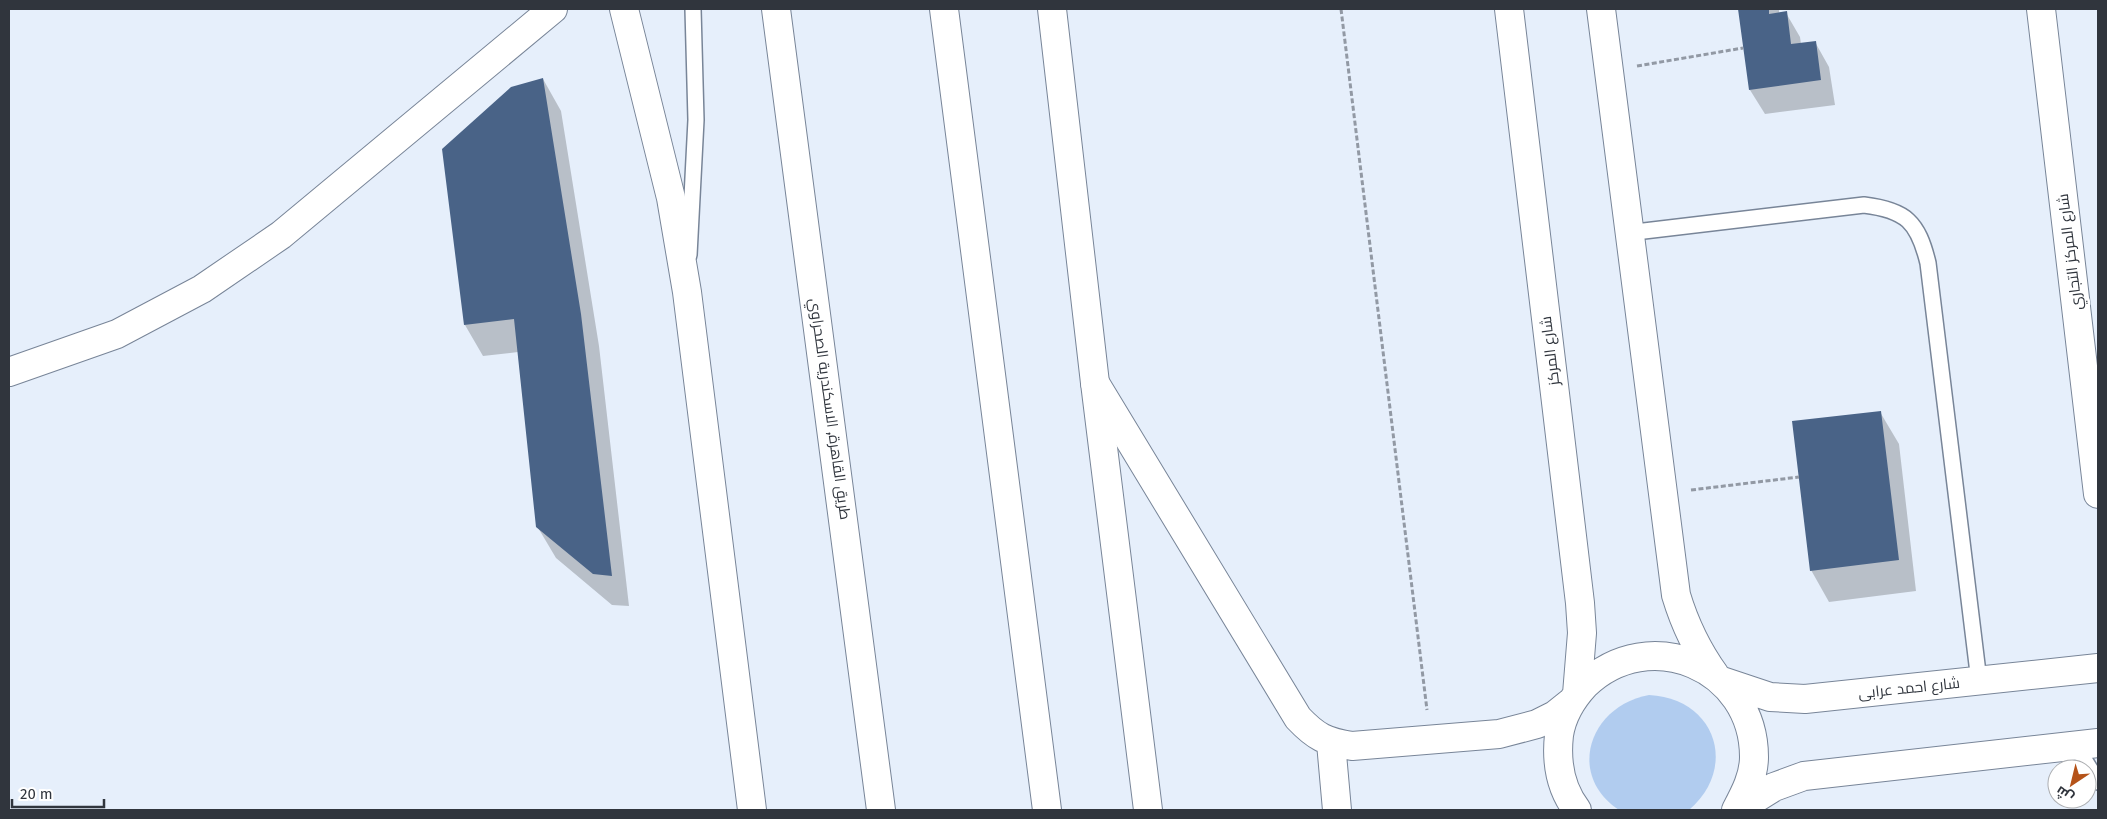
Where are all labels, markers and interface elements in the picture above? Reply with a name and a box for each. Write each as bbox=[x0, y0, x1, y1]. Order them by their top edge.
street label: شارع المركز التجاري bbox=[2054, 192, 2089, 311]
street label: طريق القاهرة, الاسكندرية الصحراوي bbox=[803, 297, 854, 521]
street label: شارع المركز bbox=[1537, 315, 1565, 388]
street label: شارع احمد عرابى bbox=[1857, 674, 1961, 704]
north arrow bbox=[2047, 759, 2097, 809]
scale bar bbox=[12, 776, 105, 808]
text: ش bbox=[2053, 782, 2077, 806]
text: 20 m bbox=[20, 785, 53, 803]

